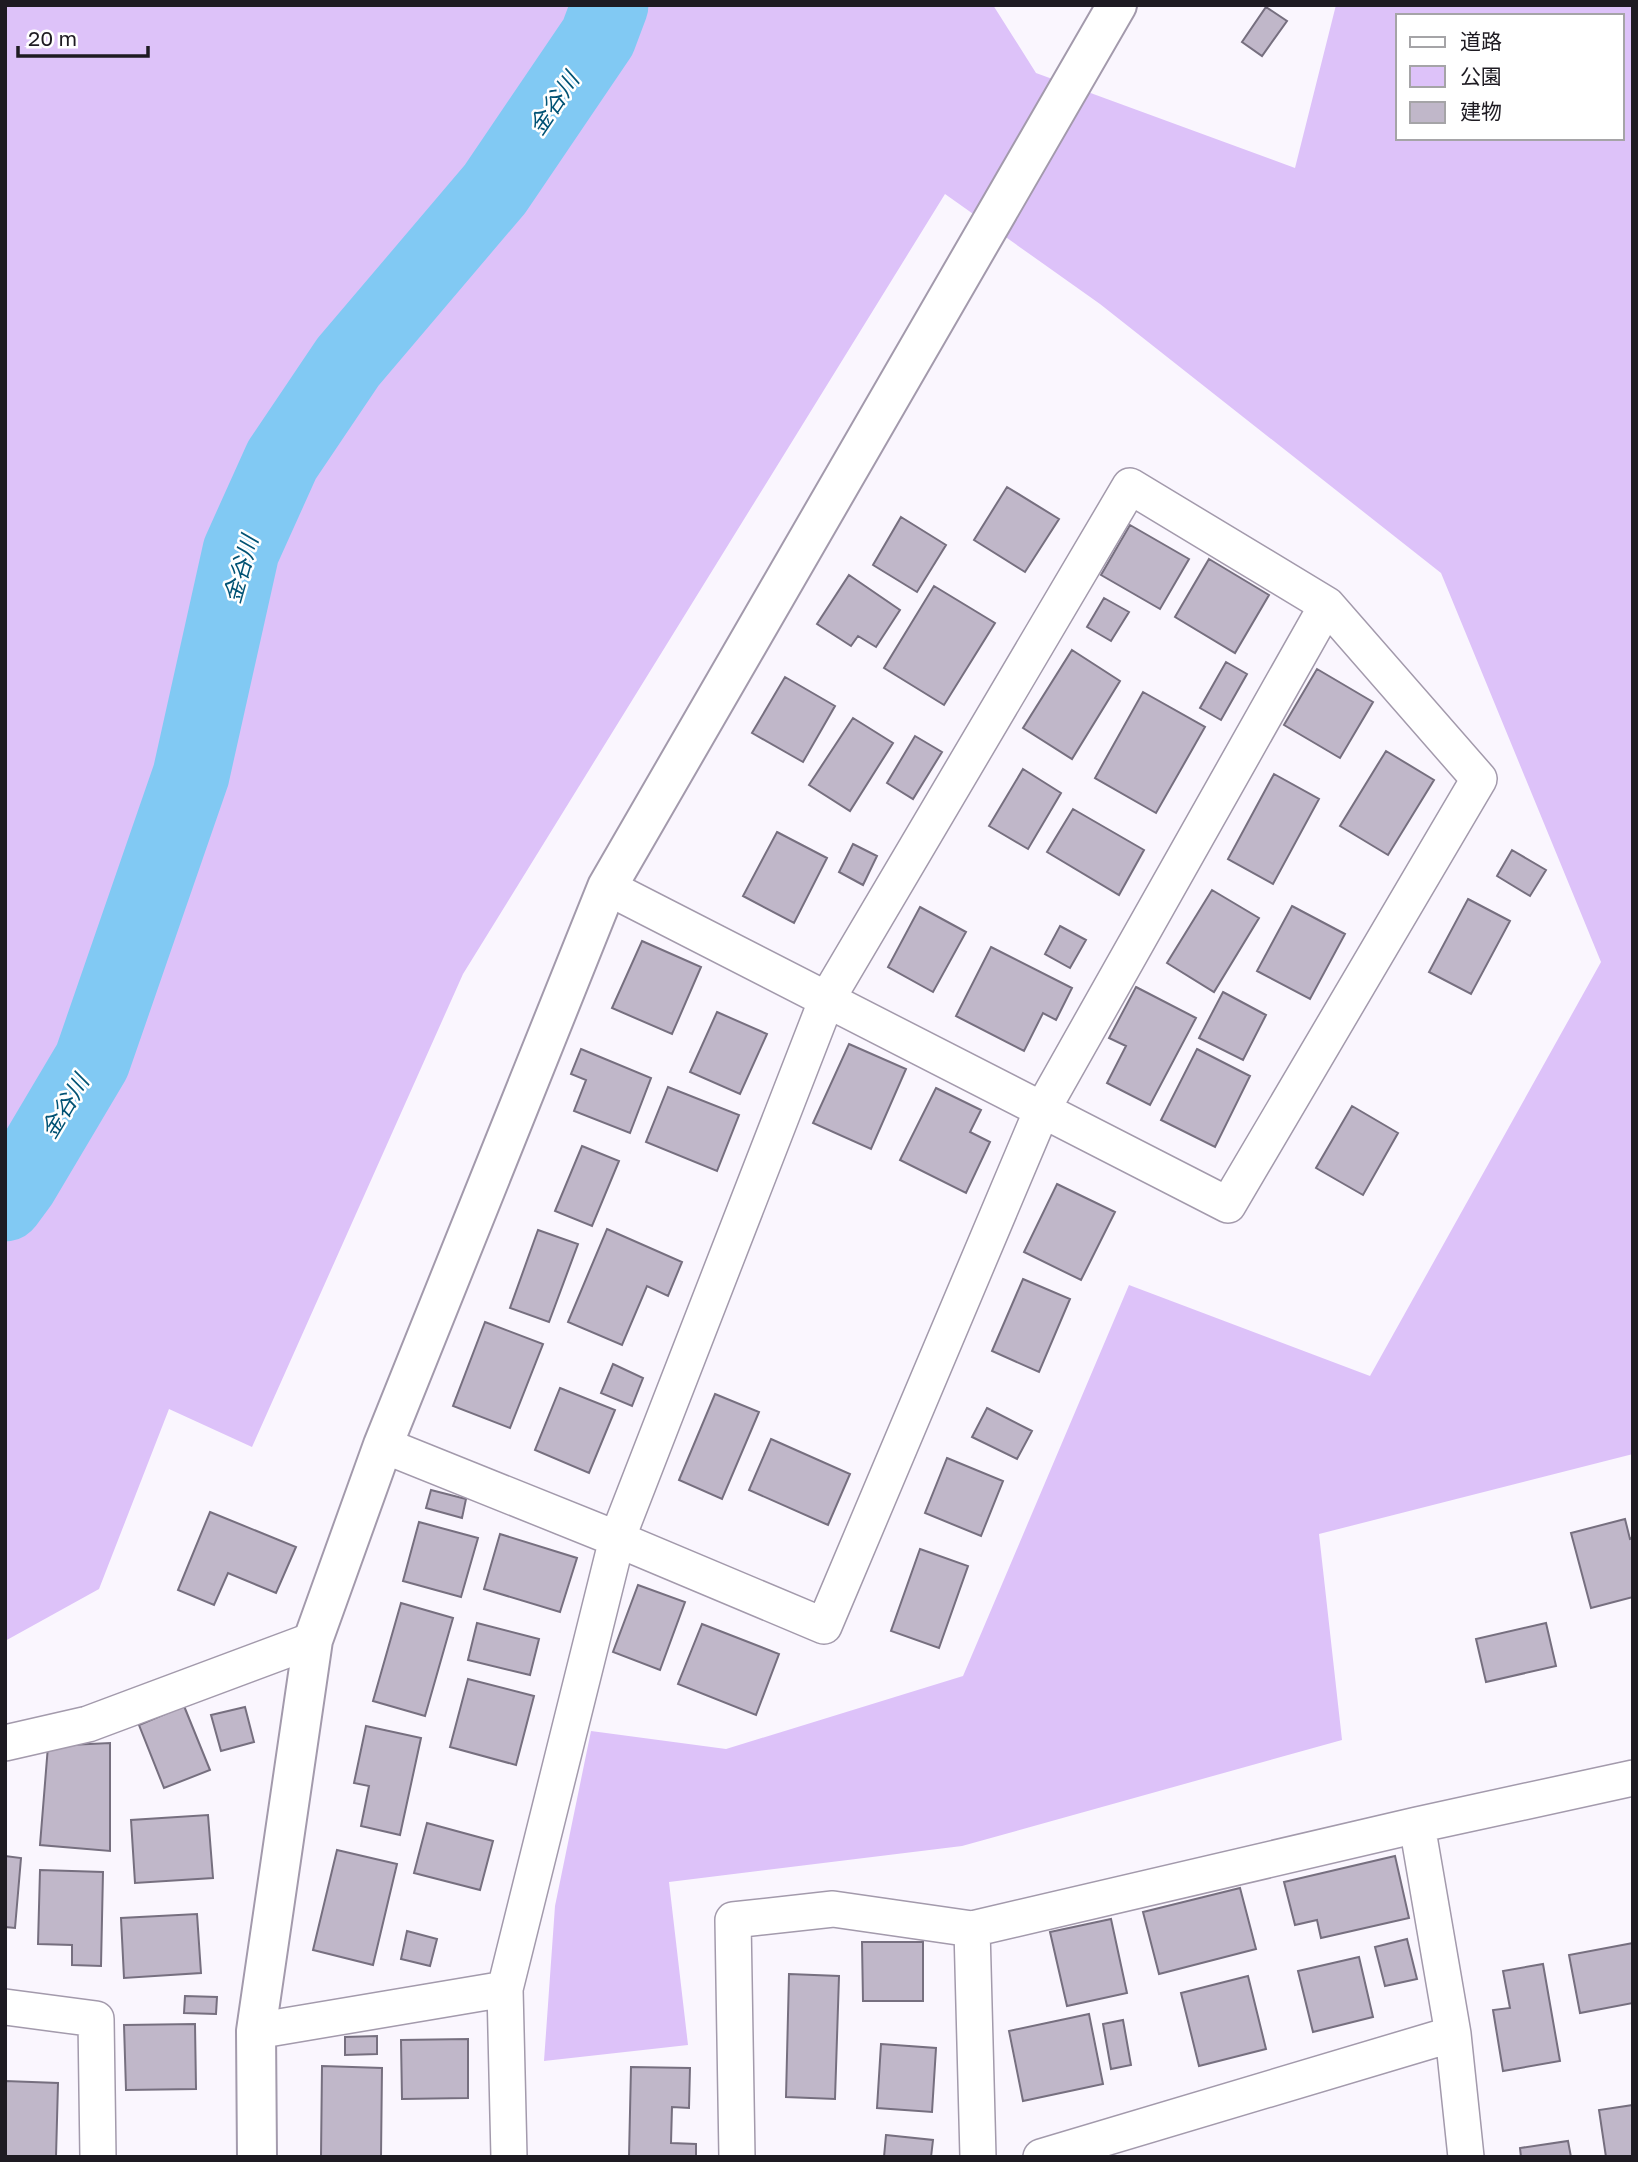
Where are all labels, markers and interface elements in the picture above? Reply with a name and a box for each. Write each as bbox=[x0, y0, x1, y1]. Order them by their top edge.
scale bar bbox=[18, 14, 147, 58]
legend bbox=[1396, 14, 1624, 140]
text: 20 m bbox=[28, 25, 77, 51]
text: 道路 bbox=[1460, 28, 1502, 54]
text: 公園 bbox=[1460, 63, 1502, 89]
water label: 金谷川 bbox=[522, 64, 586, 139]
text: 建物 bbox=[1460, 98, 1502, 124]
water label: 金谷川 bbox=[217, 529, 264, 606]
water label: 金谷川 bbox=[34, 1067, 95, 1143]

